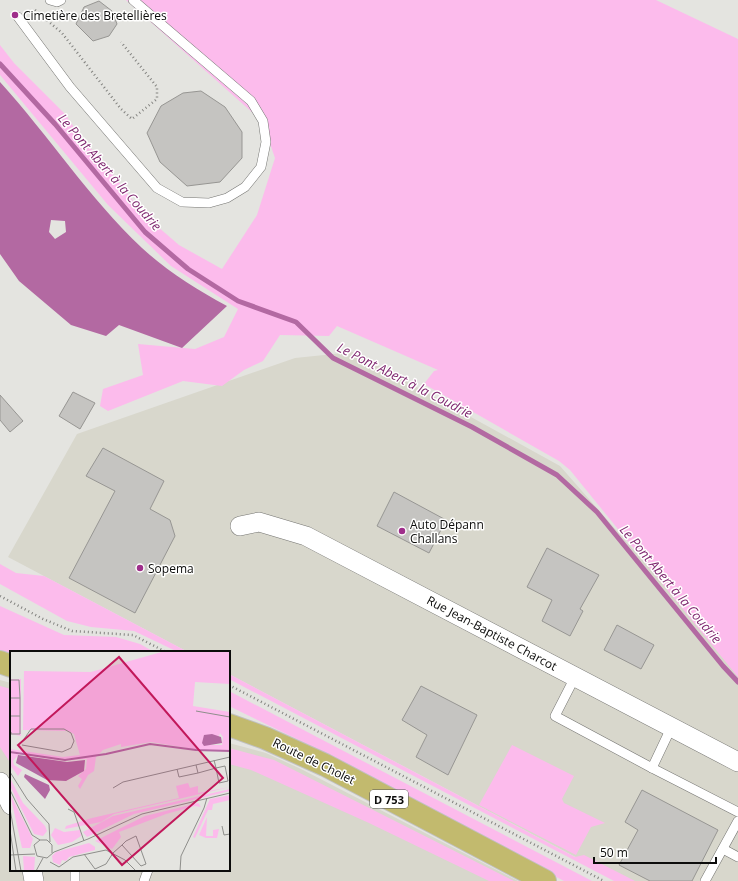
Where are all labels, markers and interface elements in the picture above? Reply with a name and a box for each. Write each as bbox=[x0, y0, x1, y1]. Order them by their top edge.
place label: Cimetière des Bretellières bbox=[23, 7, 167, 24]
marker: Cimetière des Bretellières bbox=[10, 10, 20, 20]
water label: Le Pont Abert à la Coudrie bbox=[54, 110, 166, 235]
water label: Le Pont Abert à la Coudrie bbox=[334, 338, 476, 422]
place label: Auto Dépann Challans bbox=[410, 516, 484, 547]
water label: Le Pont Abert à la Coudrie bbox=[616, 521, 726, 647]
marker: Auto Dépann Challans bbox=[397, 526, 407, 536]
place label: Sopema bbox=[148, 560, 194, 577]
marker: Sopema bbox=[135, 563, 145, 573]
street label: Rue Jean-Baptiste Charcot bbox=[424, 591, 560, 675]
inset map bbox=[10, 651, 230, 871]
street label: Route de Cholet bbox=[270, 734, 358, 788]
road number: D 753 bbox=[370, 790, 408, 808]
scale bar bbox=[594, 839, 716, 865]
text: 50 m bbox=[600, 844, 628, 861]

